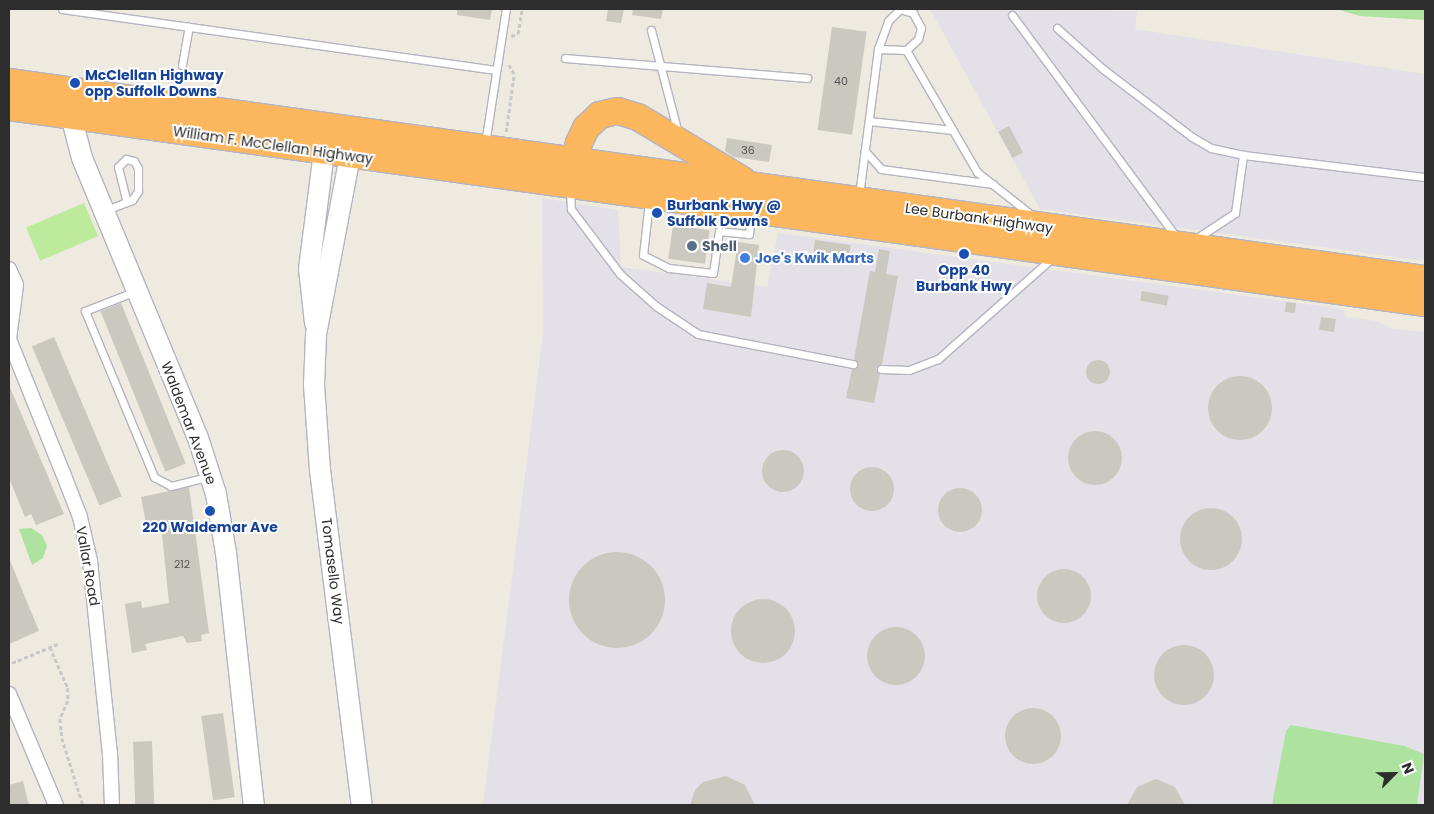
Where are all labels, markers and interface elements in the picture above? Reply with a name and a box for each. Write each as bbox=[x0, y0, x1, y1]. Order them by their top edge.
place label: McClellan Highway opp Suffolk Downs bbox=[85, 67, 224, 100]
house number: 40 bbox=[834, 74, 848, 88]
marker: McClellan Highway opp Suffolk Downs bbox=[69, 77, 81, 89]
street label: William F. McClellan Highway bbox=[172, 123, 374, 167]
house number: 36 bbox=[741, 143, 755, 157]
place label: Burbank Hwy @ Suffolk Downs bbox=[667, 197, 781, 230]
street label: Lee Burbank Highway bbox=[904, 199, 1054, 237]
marker: Burbank Hwy @ Suffolk Downs bbox=[651, 207, 663, 219]
place label: Shell bbox=[702, 238, 737, 254]
marker: Shell bbox=[686, 240, 698, 252]
marker: Opp 40 Burbank Hwy bbox=[958, 248, 970, 260]
place label: Joe's Kwik Marts bbox=[755, 250, 874, 266]
marker: Joe's Kwik Marts bbox=[739, 252, 751, 264]
place label: Opp 40 Burbank Hwy bbox=[916, 262, 1012, 294]
street label: Waldemar Avenue bbox=[158, 359, 220, 487]
marker: 220 Waldemar Ave bbox=[204, 505, 216, 517]
street label: Tomasello Way bbox=[318, 517, 348, 625]
place label: 220 Waldemar Ave bbox=[142, 519, 278, 535]
street label: Vallar Road bbox=[73, 525, 103, 607]
house number: 212 bbox=[174, 557, 190, 571]
north arrow bbox=[1369, 749, 1419, 799]
text: N bbox=[1397, 759, 1419, 777]

